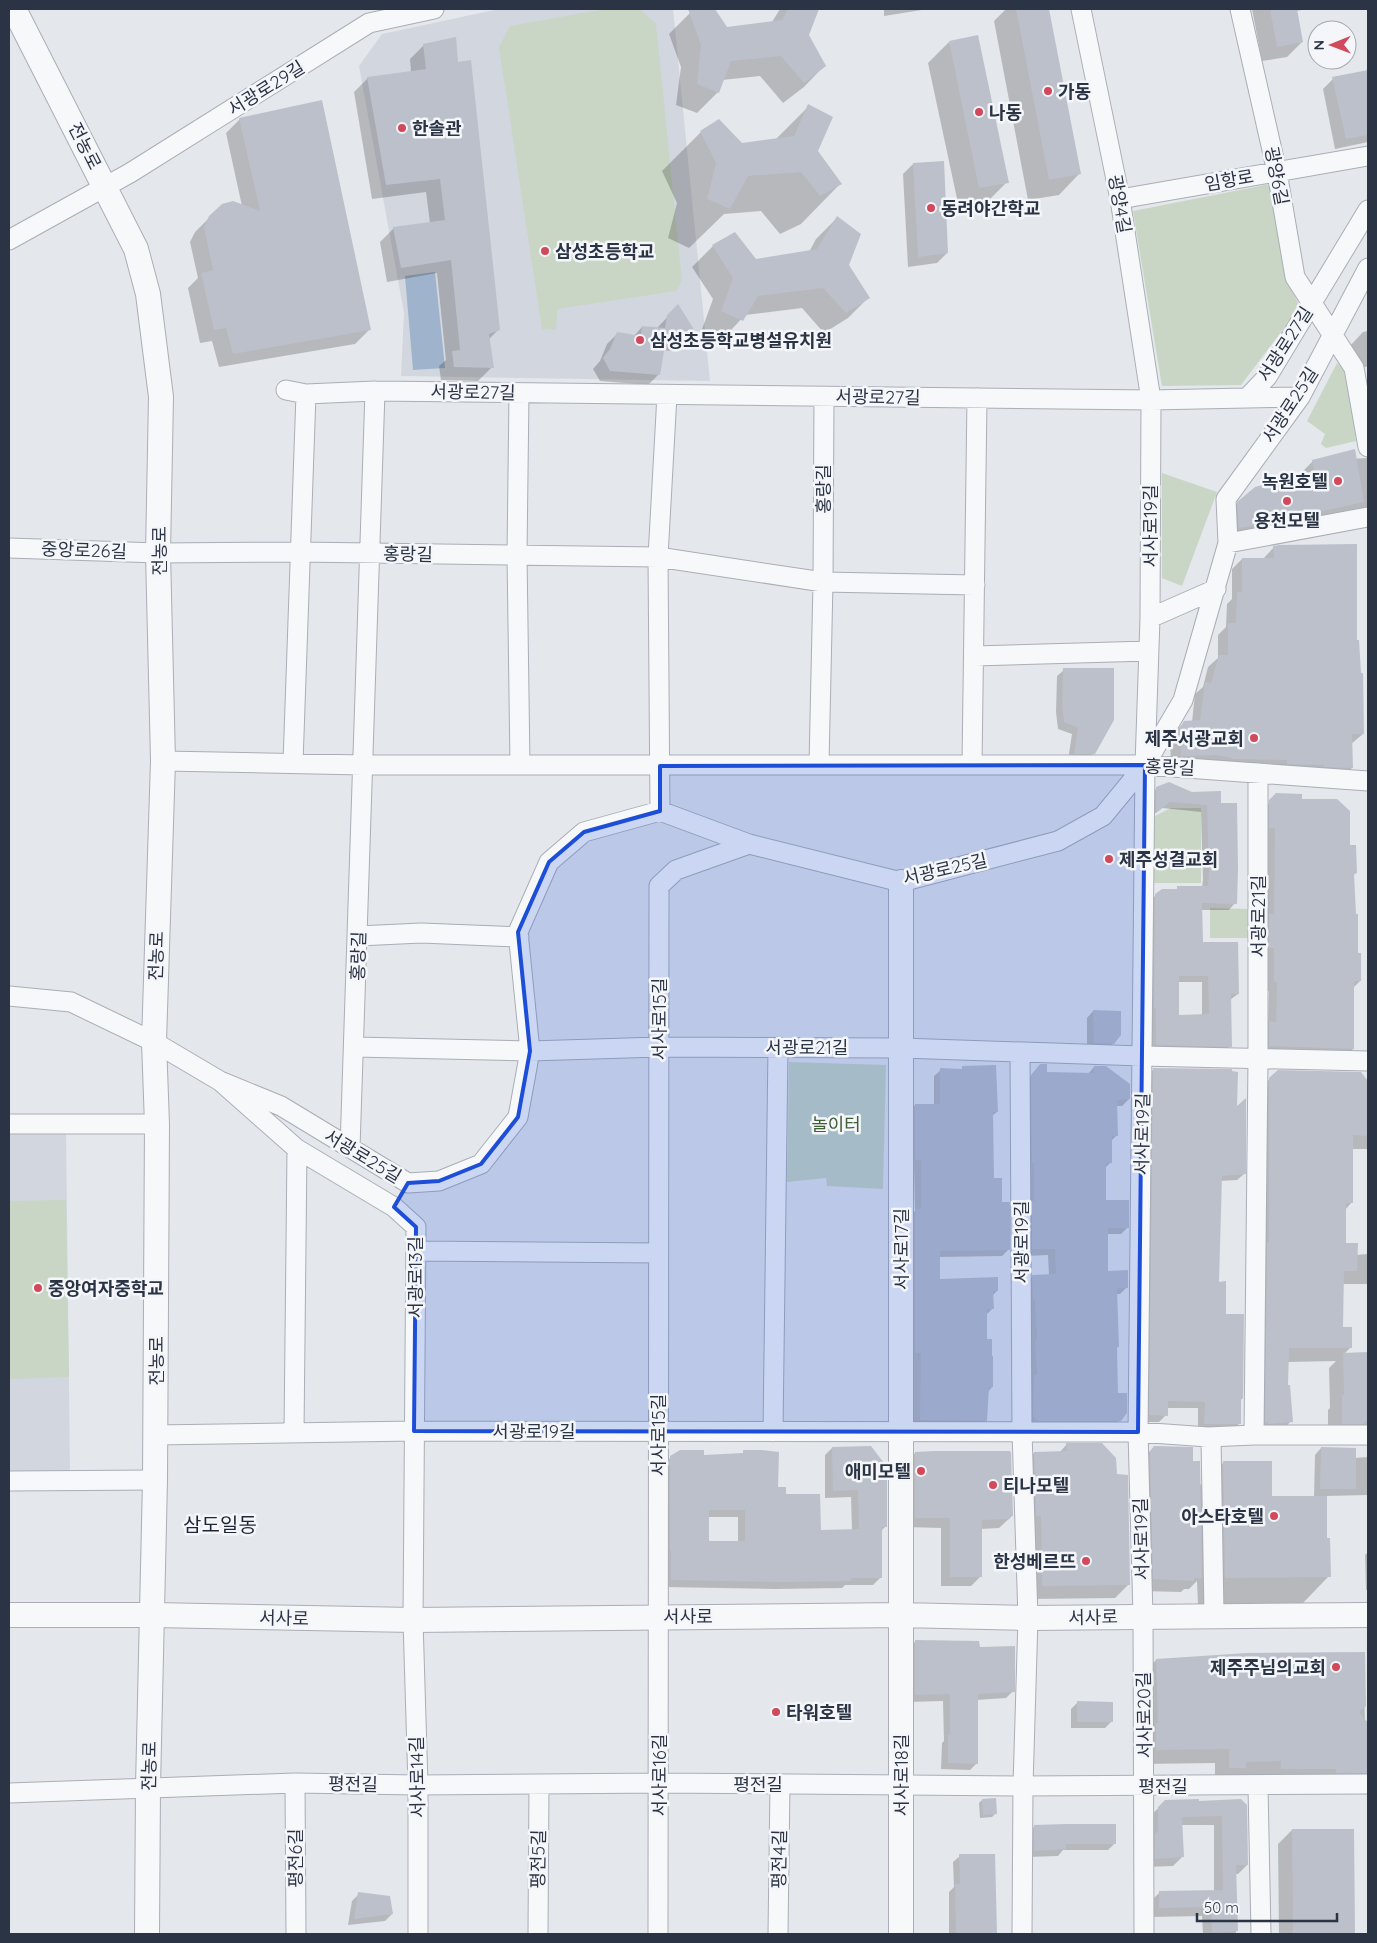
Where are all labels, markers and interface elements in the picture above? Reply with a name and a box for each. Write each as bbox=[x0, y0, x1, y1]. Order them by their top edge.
north arrow bbox=[1307, 20, 1357, 70]
text: N bbox=[1310, 40, 1328, 51]
street label: 서광로29길 bbox=[223, 55, 309, 121]
place label: 가동 bbox=[1058, 80, 1091, 103]
marker: 가동 bbox=[1042, 85, 1054, 97]
place label: 나동 bbox=[989, 101, 1022, 124]
marker: 나동 bbox=[973, 106, 985, 118]
place label: 한솔관 bbox=[412, 117, 462, 140]
street label: 전농로 bbox=[63, 119, 107, 173]
marker: 한솔관 bbox=[396, 122, 408, 134]
street label: 광양6길 bbox=[1260, 145, 1294, 207]
street label: 임항로 bbox=[1203, 164, 1255, 196]
street label: 광양4길 bbox=[1104, 173, 1136, 235]
place label: 동려야간학교 bbox=[941, 197, 1040, 220]
marker: 동려야간학교 bbox=[925, 202, 937, 214]
place label: 삼성초등학교 bbox=[555, 240, 654, 263]
marker: 삼성초등학교 bbox=[539, 245, 551, 257]
street label: 서광로27길 bbox=[1252, 302, 1318, 386]
place label: 삼성초등학교병설유치원 bbox=[650, 329, 832, 352]
marker: 삼성초등학교병설유치원 bbox=[634, 334, 646, 346]
street label: 서광로25길 bbox=[1257, 363, 1323, 447]
street label: 서광로27길 bbox=[430, 380, 516, 404]
street label: 서광로27길 bbox=[835, 385, 921, 409]
street label: 홍랑길 bbox=[812, 464, 835, 514]
place label: 녹원호텔 bbox=[1262, 470, 1328, 493]
marker: 녹원호텔 bbox=[1332, 475, 1344, 487]
street label: 서사로19길 bbox=[1139, 485, 1162, 567]
marker: 용천모텔 bbox=[1281, 495, 1293, 507]
place label: 용천모텔 bbox=[1254, 509, 1320, 532]
street label: 전농로 bbox=[148, 526, 171, 576]
street label: 중앙로26길 bbox=[41, 537, 127, 563]
street label: 홍랑길 bbox=[383, 542, 433, 566]
place label: 제주서광교회 bbox=[1145, 727, 1244, 750]
marker: 제주서광교회 bbox=[1248, 732, 1260, 744]
street label: 홍랑길 bbox=[1145, 754, 1195, 780]
street label: 서광로25길 bbox=[900, 848, 990, 890]
place label: 제주성결교회 bbox=[1119, 848, 1218, 871]
marker: 제주성결교회 bbox=[1103, 853, 1115, 865]
street label: 서광로21길 bbox=[1247, 875, 1270, 957]
street label: 전농로 bbox=[144, 931, 168, 981]
street label: 홍랑길 bbox=[346, 931, 370, 981]
street label: 서사로15길 bbox=[648, 978, 671, 1060]
street label: 서광로21길 bbox=[766, 1036, 848, 1059]
street label: 서사로19길 bbox=[1130, 1092, 1154, 1176]
park label: 놀이터 bbox=[811, 1113, 861, 1136]
street label: 서광로25길 bbox=[320, 1124, 406, 1188]
street label: 서광로19길 bbox=[1010, 1201, 1033, 1283]
street label: 서사로17길 bbox=[890, 1208, 913, 1290]
street label: 서광로13길 bbox=[404, 1236, 427, 1318]
place label: 중앙여자중학교 bbox=[48, 1277, 164, 1300]
marker: 중앙여자중학교 bbox=[32, 1282, 44, 1294]
street label: 전농로 bbox=[145, 1336, 168, 1386]
street label: 서사로15길 bbox=[647, 1394, 670, 1476]
street label: 서광로19길 bbox=[493, 1420, 575, 1443]
place label: 애미모텔 bbox=[845, 1460, 911, 1483]
marker: 애미모텔 bbox=[915, 1465, 927, 1477]
place label: 티나모텔 bbox=[1003, 1474, 1069, 1497]
marker: 티나모텔 bbox=[987, 1479, 999, 1491]
street label: 서사로19길 bbox=[1129, 1497, 1153, 1581]
place label: 아스타호텔 bbox=[1181, 1505, 1264, 1528]
marker: 아스타호텔 bbox=[1268, 1510, 1280, 1522]
district label: 삼도일동 bbox=[183, 1512, 257, 1537]
place label: 한성베르뜨 bbox=[993, 1550, 1076, 1573]
marker: 한성베르뜨 bbox=[1080, 1555, 1092, 1567]
street label: 서사로 bbox=[663, 1605, 713, 1628]
street label: 서사로 bbox=[1068, 1605, 1118, 1629]
street label: 서사로 bbox=[259, 1606, 309, 1630]
place label: 제주주님의교회 bbox=[1210, 1656, 1326, 1679]
marker: 제주주님의교회 bbox=[1330, 1661, 1342, 1673]
street label: 서사로20길 bbox=[1132, 1671, 1156, 1759]
place label: 타워호텔 bbox=[786, 1701, 852, 1724]
marker: 타워호텔 bbox=[770, 1706, 782, 1718]
street label: 서사로16길 bbox=[648, 1734, 671, 1816]
street label: 서사로18길 bbox=[890, 1734, 913, 1816]
street label: 서사로14길 bbox=[405, 1736, 429, 1818]
street label: 전농로 bbox=[137, 1741, 161, 1791]
street label: 평전길 bbox=[328, 1772, 378, 1796]
street label: 평전길 bbox=[733, 1773, 783, 1796]
street label: 평전길 bbox=[1138, 1775, 1188, 1798]
street label: 평전6길 bbox=[284, 1828, 307, 1888]
street label: 평전5길 bbox=[526, 1829, 550, 1889]
street label: 평전4길 bbox=[767, 1829, 791, 1889]
scale bar bbox=[1197, 1890, 1337, 1922]
text: 50 m bbox=[1204, 1898, 1239, 1917]

